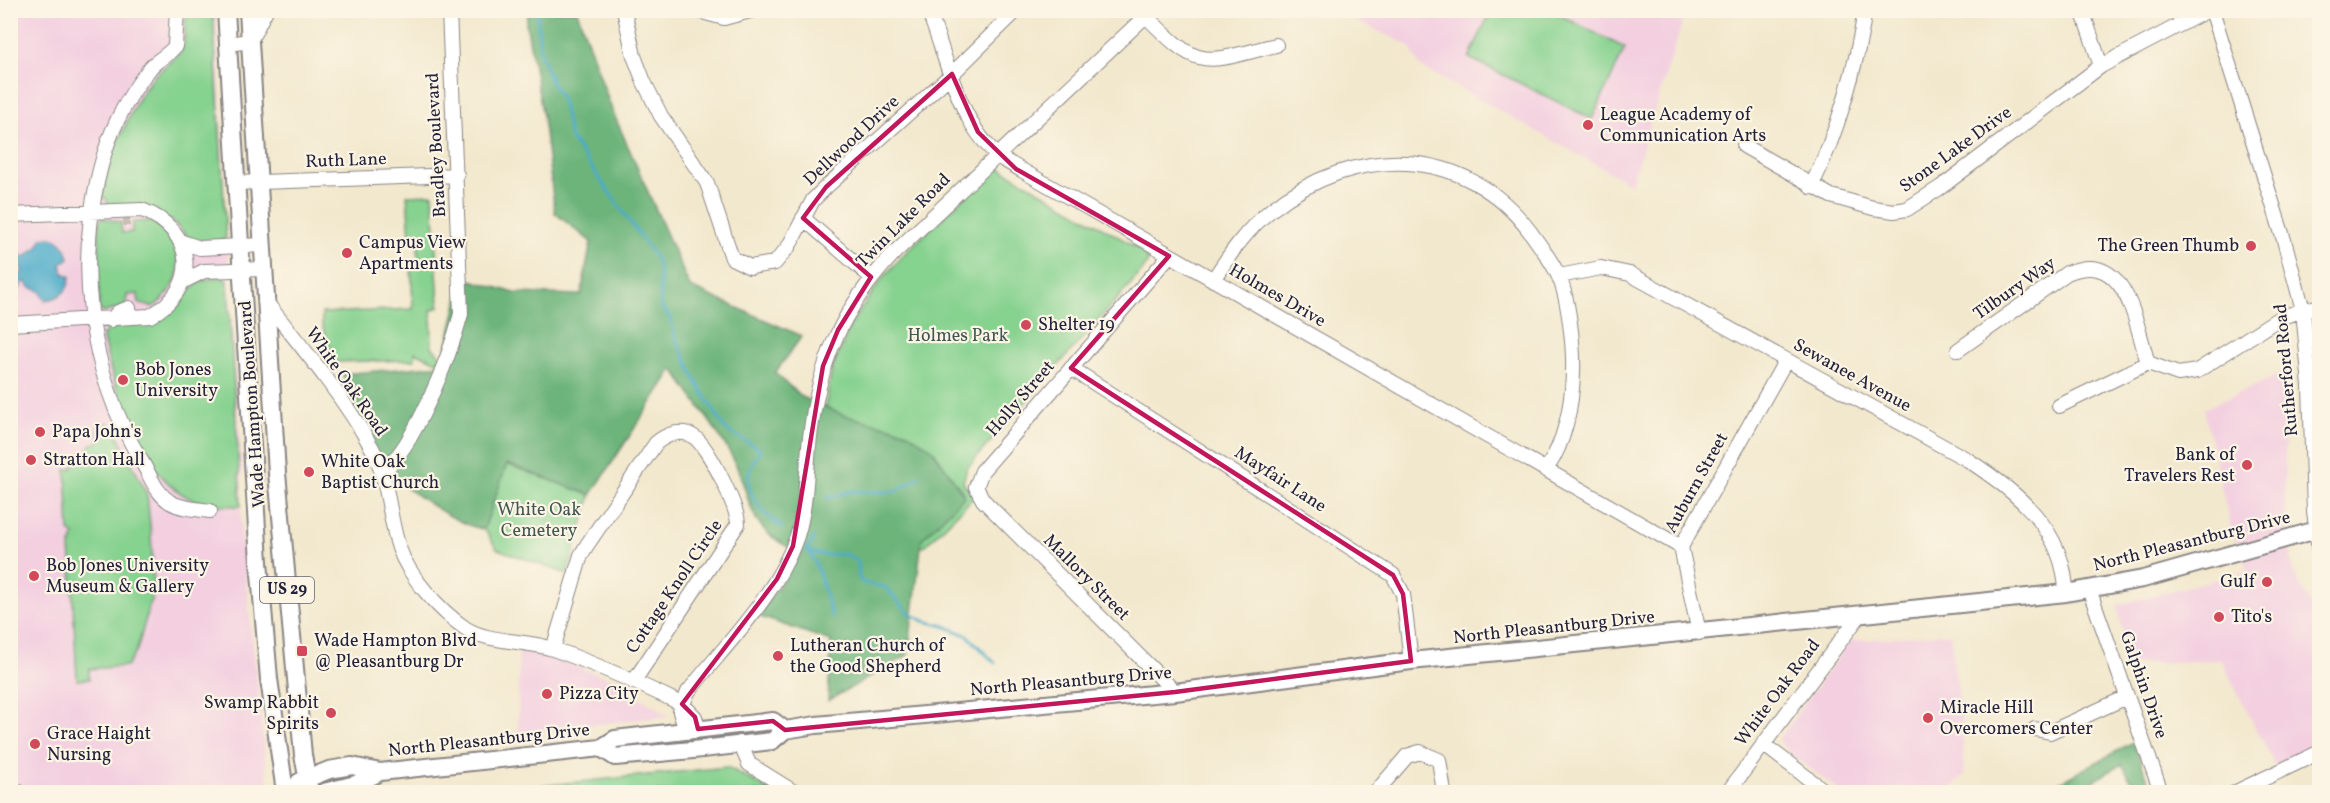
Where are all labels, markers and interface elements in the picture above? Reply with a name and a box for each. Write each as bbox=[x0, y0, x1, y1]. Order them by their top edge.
street label: Bradley Boulevard bbox=[421, 72, 453, 218]
street label: Dellwood Drive bbox=[798, 90, 906, 192]
street label: Stone Lake Drive bbox=[1895, 101, 2017, 199]
place label: League Academy of Communication Arts bbox=[1600, 103, 1766, 149]
marker: League Academy of Communication Arts bbox=[1581, 118, 1595, 132]
street label: Ruth Lane bbox=[305, 147, 387, 175]
street label: Twin Lake Road bbox=[851, 168, 957, 274]
place label: Campus View Apartments bbox=[359, 231, 466, 277]
place label: The Green Thumb bbox=[2098, 234, 2239, 259]
marker: The Green Thumb bbox=[2244, 239, 2258, 253]
marker: Campus View Apartments bbox=[340, 246, 354, 260]
street label: Tilbury Way bbox=[1969, 251, 2061, 327]
street label: Holmes Drive bbox=[1224, 258, 1330, 334]
street label: Wade Hampton Boulevard bbox=[233, 300, 273, 508]
street label: Rutherford Road bbox=[2269, 303, 2305, 437]
place label: Shelter 19 bbox=[1038, 313, 1115, 338]
marker: Shelter 19 bbox=[1019, 318, 1033, 332]
street label: White Oak Road bbox=[299, 322, 393, 442]
park label: Holmes Park bbox=[908, 324, 1009, 349]
street label: Sewanee Avenue bbox=[1788, 333, 1916, 419]
street label: Holly Street bbox=[981, 355, 1061, 443]
place label: Bob Jones University bbox=[135, 358, 218, 404]
marker: Bob Jones University bbox=[116, 373, 130, 387]
place label: Papa John's bbox=[52, 420, 141, 445]
marker: Papa John's bbox=[33, 425, 47, 439]
street label: Auburn Street bbox=[1659, 428, 1735, 538]
street label: Mayfair Lane bbox=[1229, 441, 1331, 519]
place label: Bank of Travelers Rest bbox=[2124, 443, 2237, 489]
place label: Stratton Hall bbox=[43, 448, 145, 473]
place label: White Oak Baptist Church bbox=[321, 450, 440, 496]
marker: Stratton Hall bbox=[24, 453, 38, 467]
marker: Bank of Travelers Rest bbox=[2240, 458, 2254, 472]
marker: White Oak Baptist Church bbox=[302, 465, 316, 479]
park label: White Oak Cemetery bbox=[497, 498, 581, 544]
street label: North Pleasantburg Drive bbox=[2091, 505, 2293, 579]
street label: Cottage Knoll Circle bbox=[621, 515, 729, 659]
street label: Mallory Street bbox=[1037, 529, 1135, 627]
place label: Bob Jones University Museum & Gallery bbox=[46, 554, 209, 600]
marker: Bob Jones University Museum & Gallery bbox=[27, 569, 41, 583]
place label: Gulf bbox=[2220, 570, 2257, 595]
marker: Gulf bbox=[2260, 575, 2274, 589]
road number: US 29 bbox=[260, 577, 314, 603]
street label: North Pleasantburg Drive bbox=[1452, 605, 1656, 651]
place label: Tito's bbox=[2231, 605, 2272, 630]
marker: Tito's bbox=[2212, 610, 2226, 624]
street label: Galphin Drive bbox=[2113, 628, 2173, 742]
place label: Wade Hampton Blvd @ Pleasantburg Dr bbox=[314, 629, 477, 675]
place label: Lutheran Church of the Good Shepherd bbox=[790, 634, 946, 680]
street label: White Oak Road bbox=[1729, 634, 1827, 752]
marker: Wade Hampton Blvd @ Pleasantburg Dr bbox=[295, 644, 309, 658]
marker: Lutheran Church of the Good Shepherd bbox=[771, 649, 785, 663]
street label: North Pleasantburg Drive bbox=[969, 661, 1173, 703]
place label: Pizza City bbox=[559, 682, 639, 707]
marker: Pizza City bbox=[540, 687, 554, 701]
place label: Swamp Rabbit Spirits bbox=[204, 691, 319, 737]
place label: Miracle Hill Overcomers Center bbox=[1940, 696, 2093, 742]
marker: Swamp Rabbit Spirits bbox=[324, 706, 338, 720]
marker: Miracle Hill Overcomers Center bbox=[1921, 711, 1935, 725]
street label: North Pleasantburg Drive bbox=[387, 718, 591, 764]
place label: Grace Haight Nursing bbox=[47, 722, 151, 768]
marker: Grace Haight Nursing bbox=[28, 737, 42, 751]

